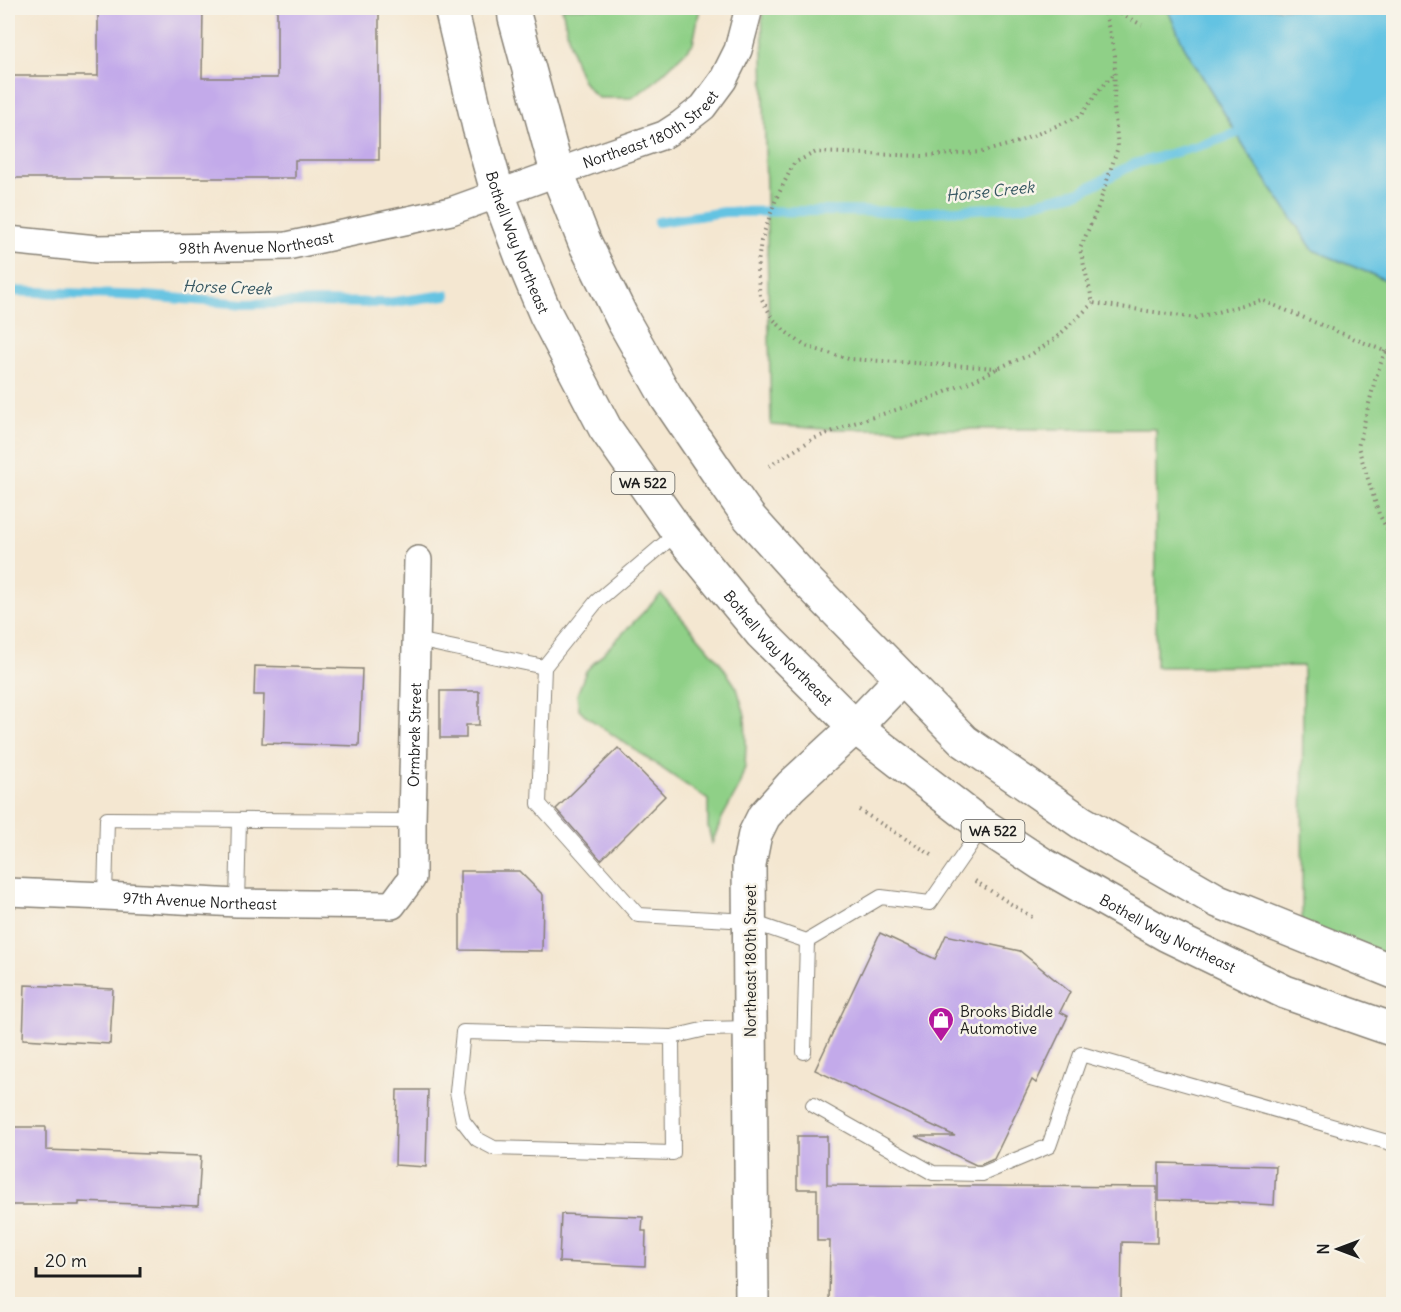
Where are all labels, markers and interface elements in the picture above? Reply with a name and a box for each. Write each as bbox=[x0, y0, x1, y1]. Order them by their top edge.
street label: Northeast 180th Street bbox=[580, 86, 722, 172]
street label: Bothell Way Northeast bbox=[482, 169, 554, 316]
water label: Horse Creek bbox=[945, 176, 1037, 206]
street label: 98th Avenue Northeast bbox=[179, 227, 335, 257]
water label: Horse Creek bbox=[182, 275, 273, 299]
road number: WA 522 bbox=[612, 472, 674, 494]
street label: Bothell Way Northeast bbox=[720, 586, 837, 709]
street label: Ormbrek Street bbox=[403, 683, 425, 787]
road number: WA 522 bbox=[962, 820, 1024, 842]
street label: Northeast 180th Street bbox=[741, 885, 760, 1037]
street label: 97th Avenue Northeast bbox=[122, 887, 277, 913]
street label: Bothell Way Northeast bbox=[1097, 889, 1239, 976]
place label: Brooks Biddle Automotive bbox=[960, 1002, 1053, 1038]
shop icon: Brooks Biddle Automotive bbox=[926, 1005, 956, 1043]
north arrow bbox=[1308, 1219, 1368, 1279]
scale bar bbox=[36, 1240, 140, 1278]
text: N bbox=[1313, 1243, 1333, 1255]
text: 20 m bbox=[45, 1249, 87, 1272]

